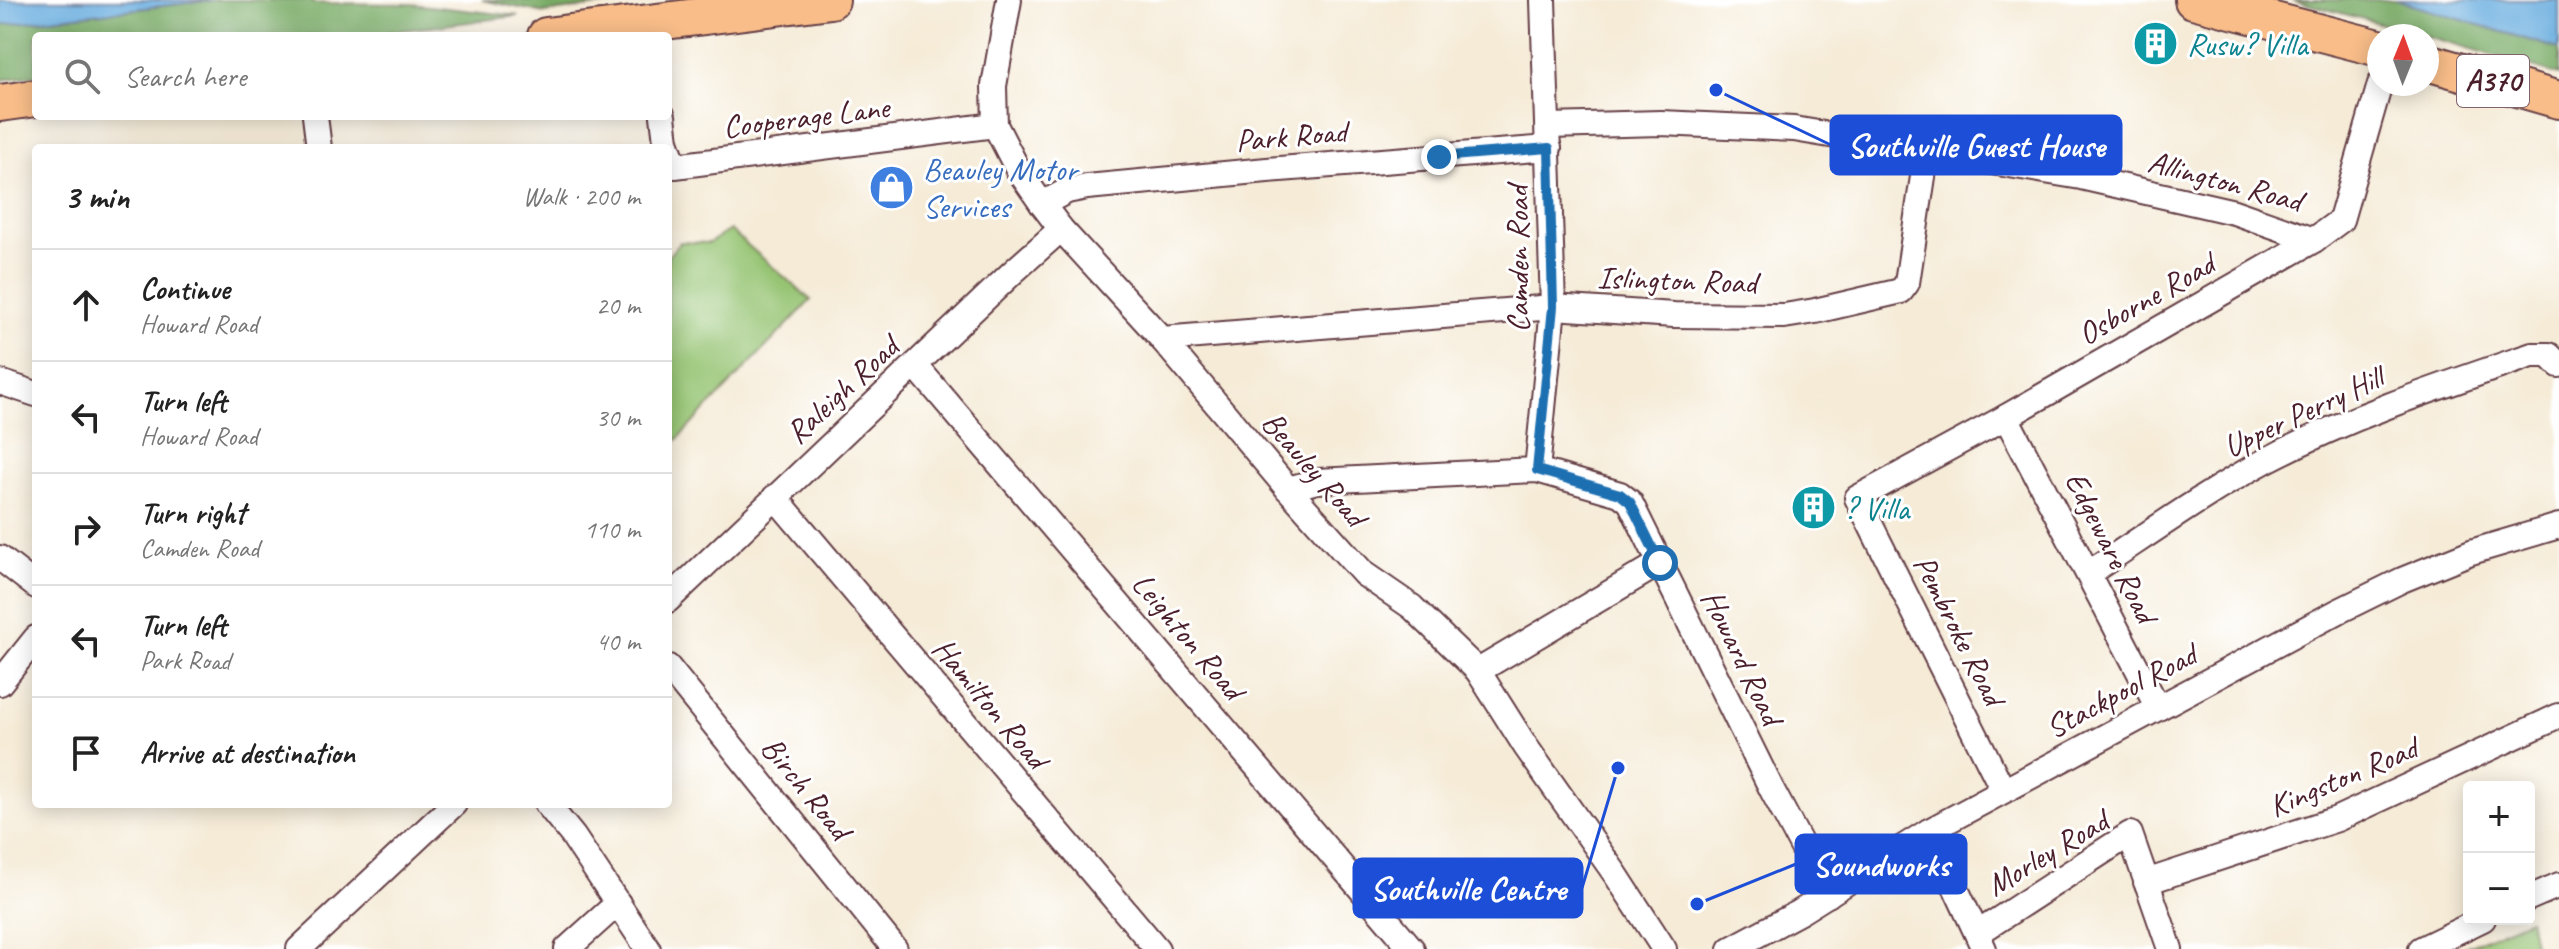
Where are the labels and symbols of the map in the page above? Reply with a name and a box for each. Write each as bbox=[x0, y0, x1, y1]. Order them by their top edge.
building icon: Rusw? Villa bbox=[2132, 20, 2180, 68]
place label: Rusw? Villa bbox=[2187, 24, 2310, 65]
north arrow bbox=[2367, 24, 2439, 96]
road number: A370 bbox=[2457, 55, 2529, 107]
street label: Cooperage Lane bbox=[721, 86, 894, 148]
street label: Park Road bbox=[1234, 110, 1353, 161]
callout: Southville Guest House bbox=[1831, 116, 2121, 174]
text: Southville Guest House bbox=[1847, 124, 2107, 167]
route end bbox=[1421, 139, 1457, 175]
street label: Allington Road bbox=[2144, 141, 2311, 222]
place label: Beauley Motor Services bbox=[923, 149, 1080, 227]
shop icon: Beauley Motor Services bbox=[868, 163, 916, 211]
street label: Camden Road bbox=[1497, 181, 1538, 332]
street label: Osborne Road bbox=[2070, 241, 2226, 355]
street label: Islington Road bbox=[1597, 257, 1762, 303]
street label: Raleigh Road bbox=[777, 324, 910, 453]
street label: Upper Perry Hill bbox=[2217, 355, 2394, 467]
street label: Beauley Road bbox=[1253, 403, 1378, 539]
street label: Edgeware Road bbox=[2056, 465, 2169, 634]
building icon: ? Villa bbox=[1789, 484, 1837, 532]
place label: ? Villa bbox=[1844, 488, 1911, 529]
route start bbox=[1642, 545, 1678, 581]
street label: Pembroke Road bbox=[1904, 548, 2017, 717]
street label: Leighton Road bbox=[1123, 564, 1257, 712]
street label: Howard Road bbox=[1692, 583, 1794, 735]
street label: Hamilton Road bbox=[923, 629, 1060, 781]
street label: Stackpool Road bbox=[2038, 632, 2207, 748]
street label: Kingston Road bbox=[2262, 726, 2428, 827]
street label: Birch Road bbox=[752, 728, 863, 851]
street label: Morley Road bbox=[1979, 798, 2119, 905]
callout: Soundworks bbox=[1796, 835, 1966, 893]
text: Soundworks bbox=[1812, 843, 1953, 886]
callout: Southville Centre bbox=[1354, 859, 1582, 917]
text: Southville Centre bbox=[1370, 867, 1569, 910]

